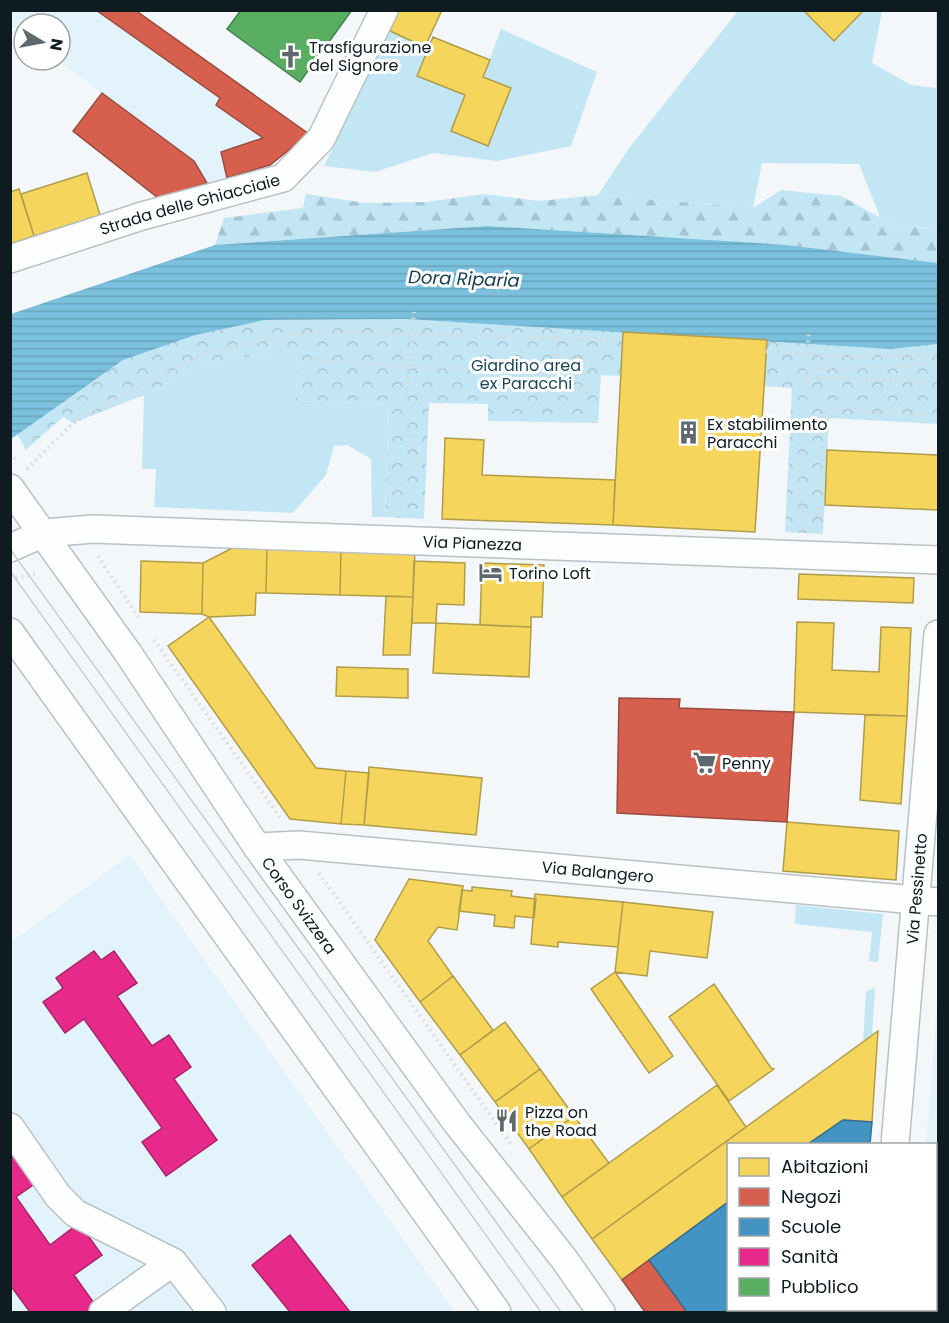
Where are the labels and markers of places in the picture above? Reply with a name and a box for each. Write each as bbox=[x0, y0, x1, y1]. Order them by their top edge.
place label: Trasfigurazione del Signore bbox=[309, 36, 432, 77]
church icon: Trasfigurazione del Signore bbox=[278, 43, 304, 69]
place label: Ex stabilimento Paracchi bbox=[707, 413, 827, 454]
building icon: Ex stabilimento Paracchi bbox=[676, 420, 702, 446]
hotel icon: Torino Loft bbox=[478, 560, 504, 586]
place label: Torino Loft bbox=[509, 562, 591, 585]
supermarket icon: Penny bbox=[691, 750, 717, 776]
place label: Penny bbox=[722, 752, 771, 775]
place label: Pizza on the Road bbox=[525, 1101, 597, 1142]
restaurant icon: Pizza on the Road bbox=[494, 1108, 520, 1134]

